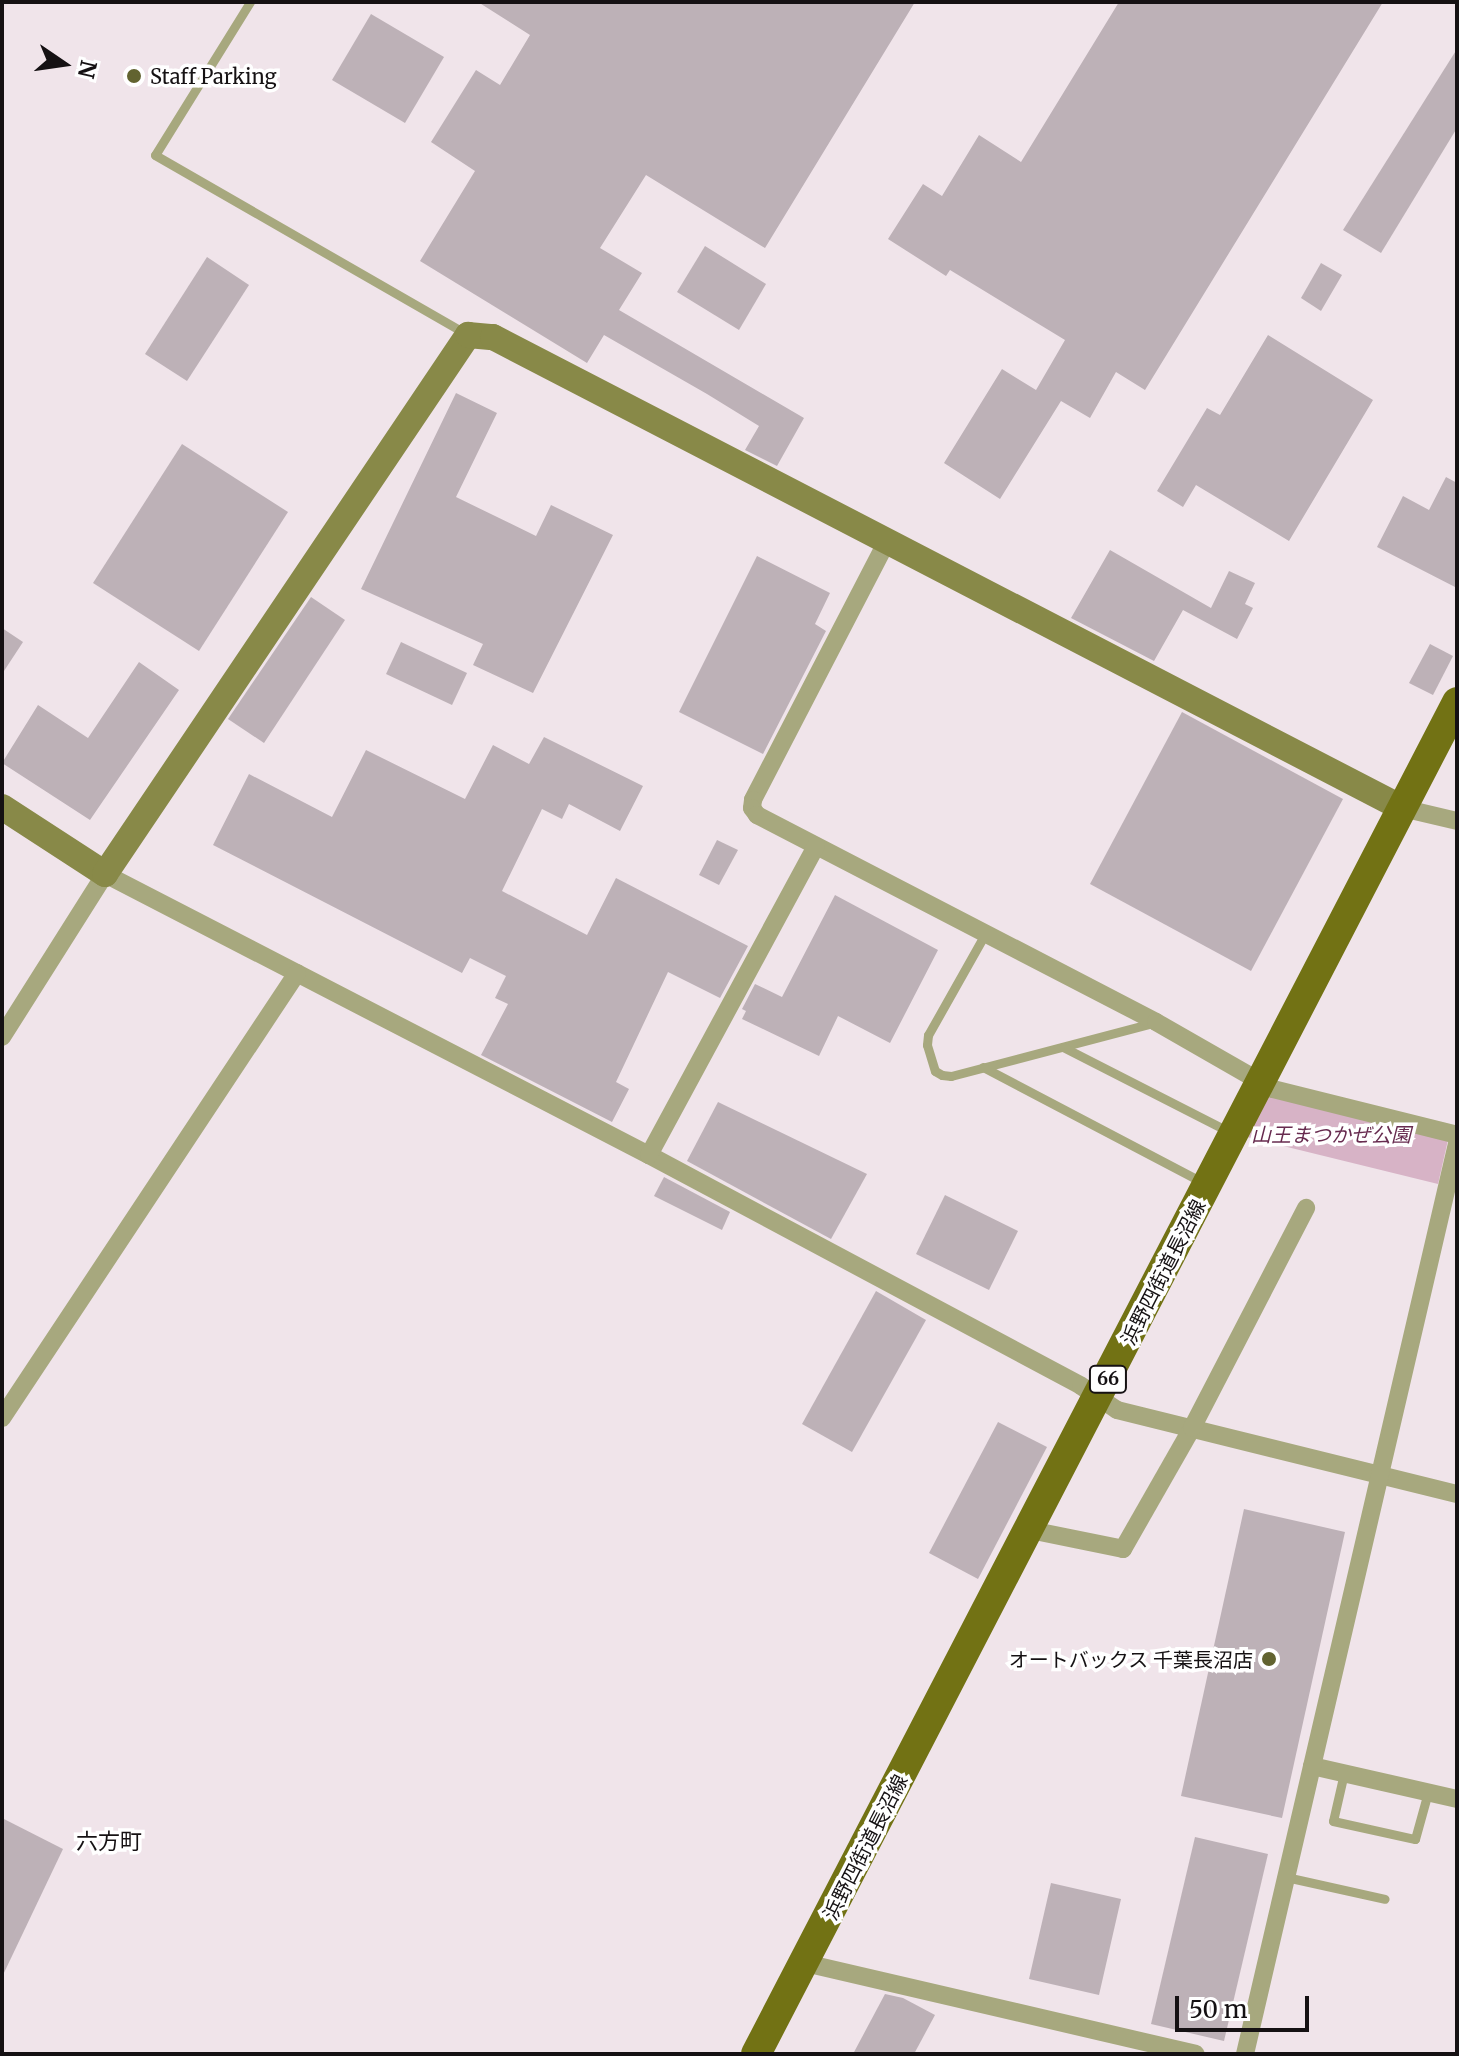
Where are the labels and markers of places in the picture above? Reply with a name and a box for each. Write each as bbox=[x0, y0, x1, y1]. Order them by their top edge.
place label: Staff Parking bbox=[150, 64, 277, 88]
marker: Staff Parking bbox=[125, 67, 143, 85]
place label: オートバックス 千葉長沼店 bbox=[1008, 1647, 1253, 1671]
marker: オートバックス 千葉長沼店 bbox=[1260, 1650, 1278, 1668]

